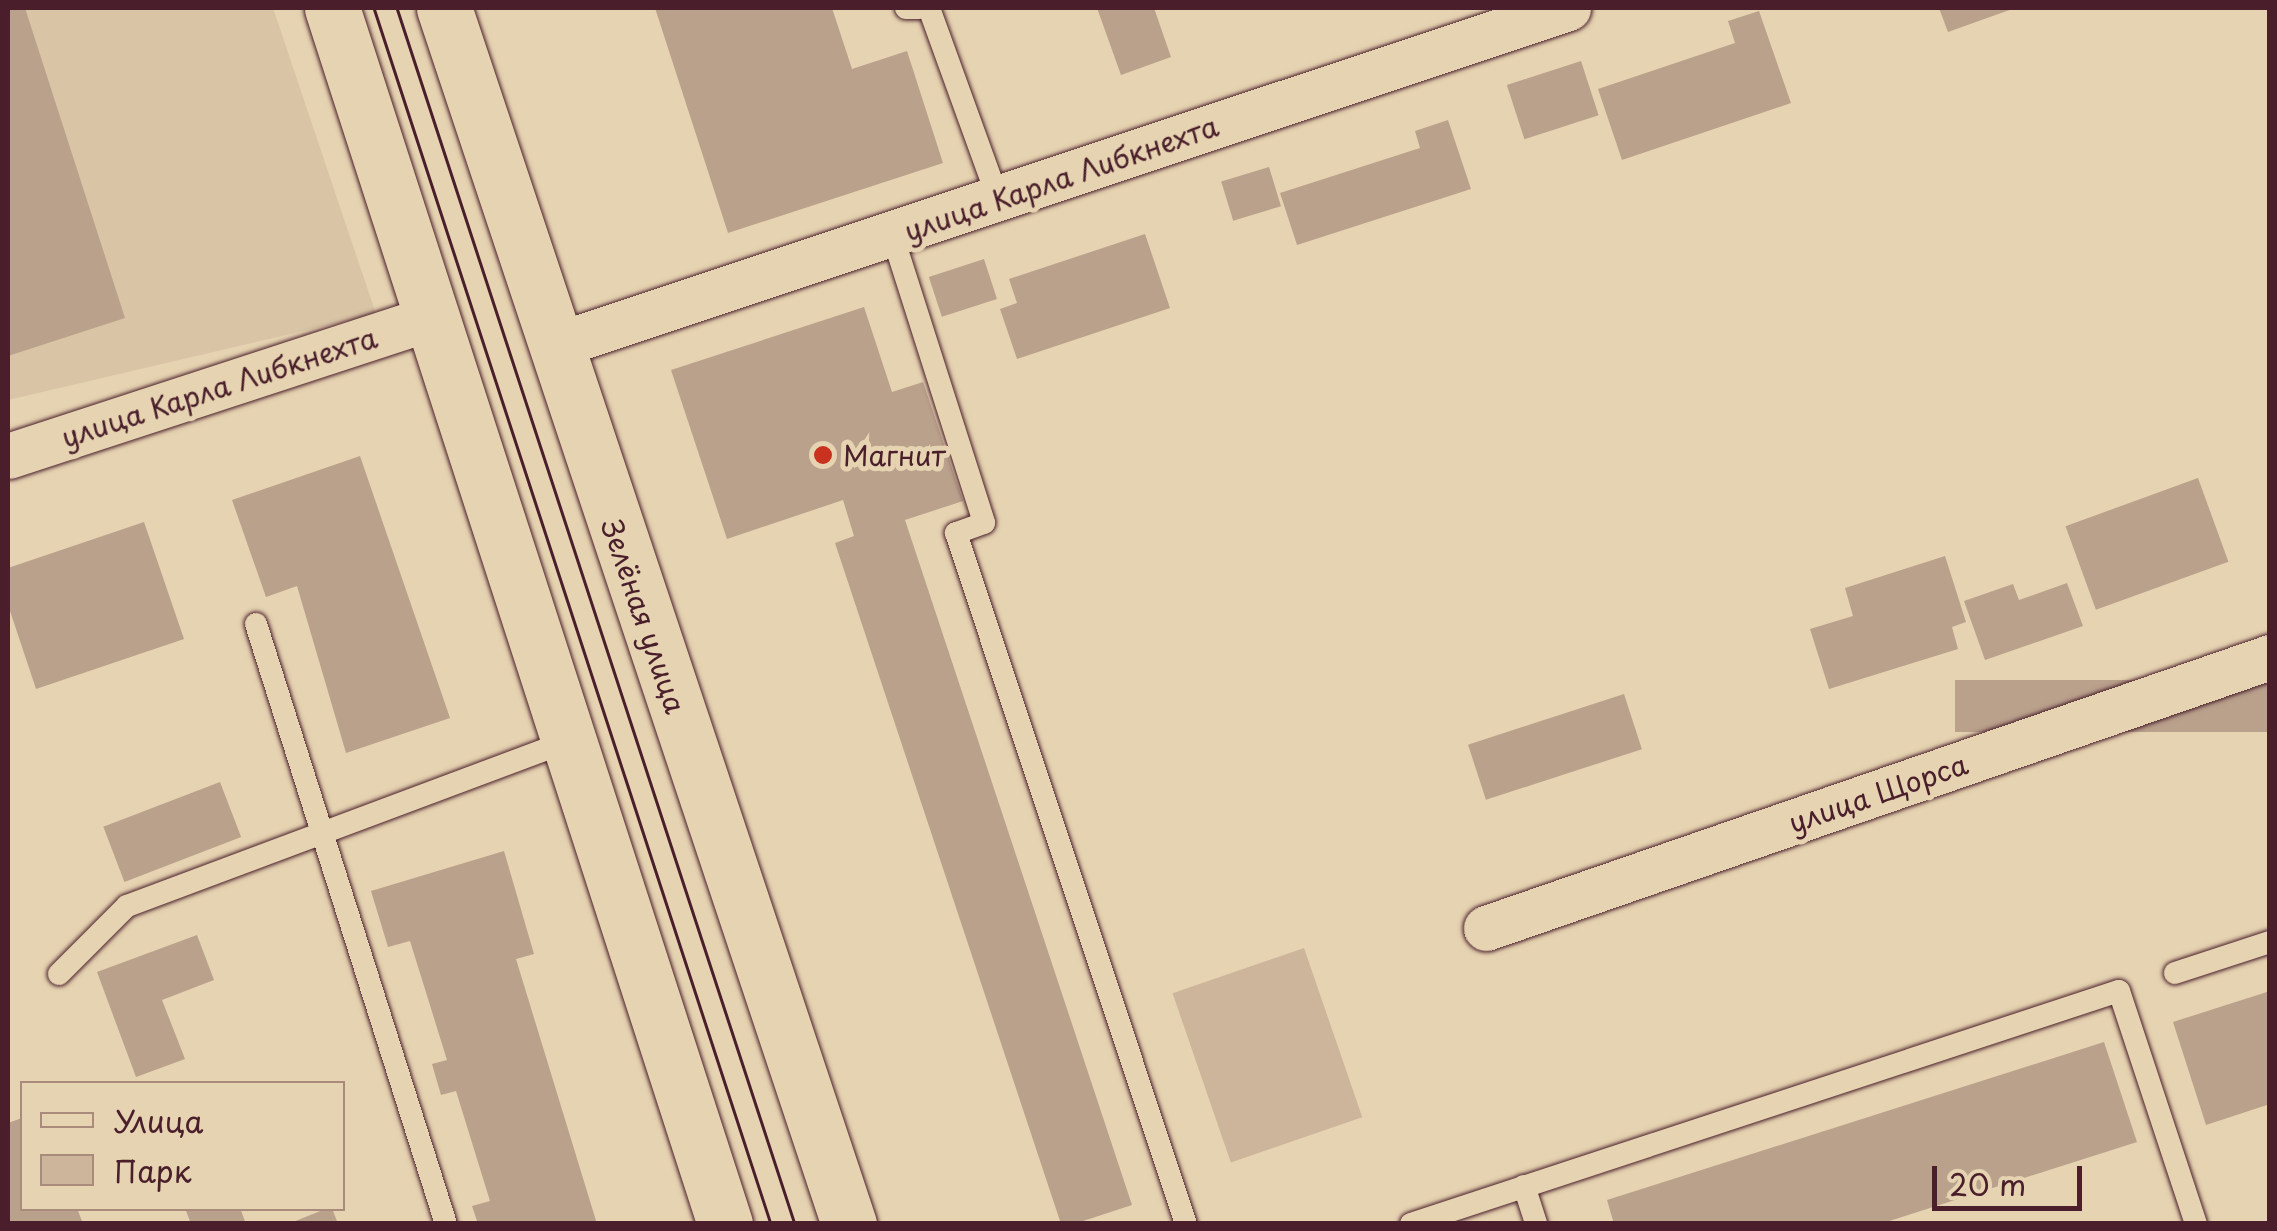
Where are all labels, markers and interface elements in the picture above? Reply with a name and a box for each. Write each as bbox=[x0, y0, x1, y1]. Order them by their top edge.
street label: улица Карла Либкнехта bbox=[899, 108, 1223, 248]
street label: улица Карла Либкнехта bbox=[57, 320, 381, 454]
place label: Магнит bbox=[843, 438, 945, 472]
marker: Магнит bbox=[812, 444, 834, 466]
street label: Зелёная улица bbox=[595, 514, 693, 718]
street label: улица Щорса bbox=[1783, 746, 1973, 840]
legend bbox=[20, 1081, 345, 1211]
text: Улица bbox=[114, 1098, 203, 1143]
scale bar bbox=[1937, 1146, 2087, 1208]
text: Парк bbox=[114, 1148, 191, 1193]
text: 20 m bbox=[1949, 1161, 2026, 1206]

